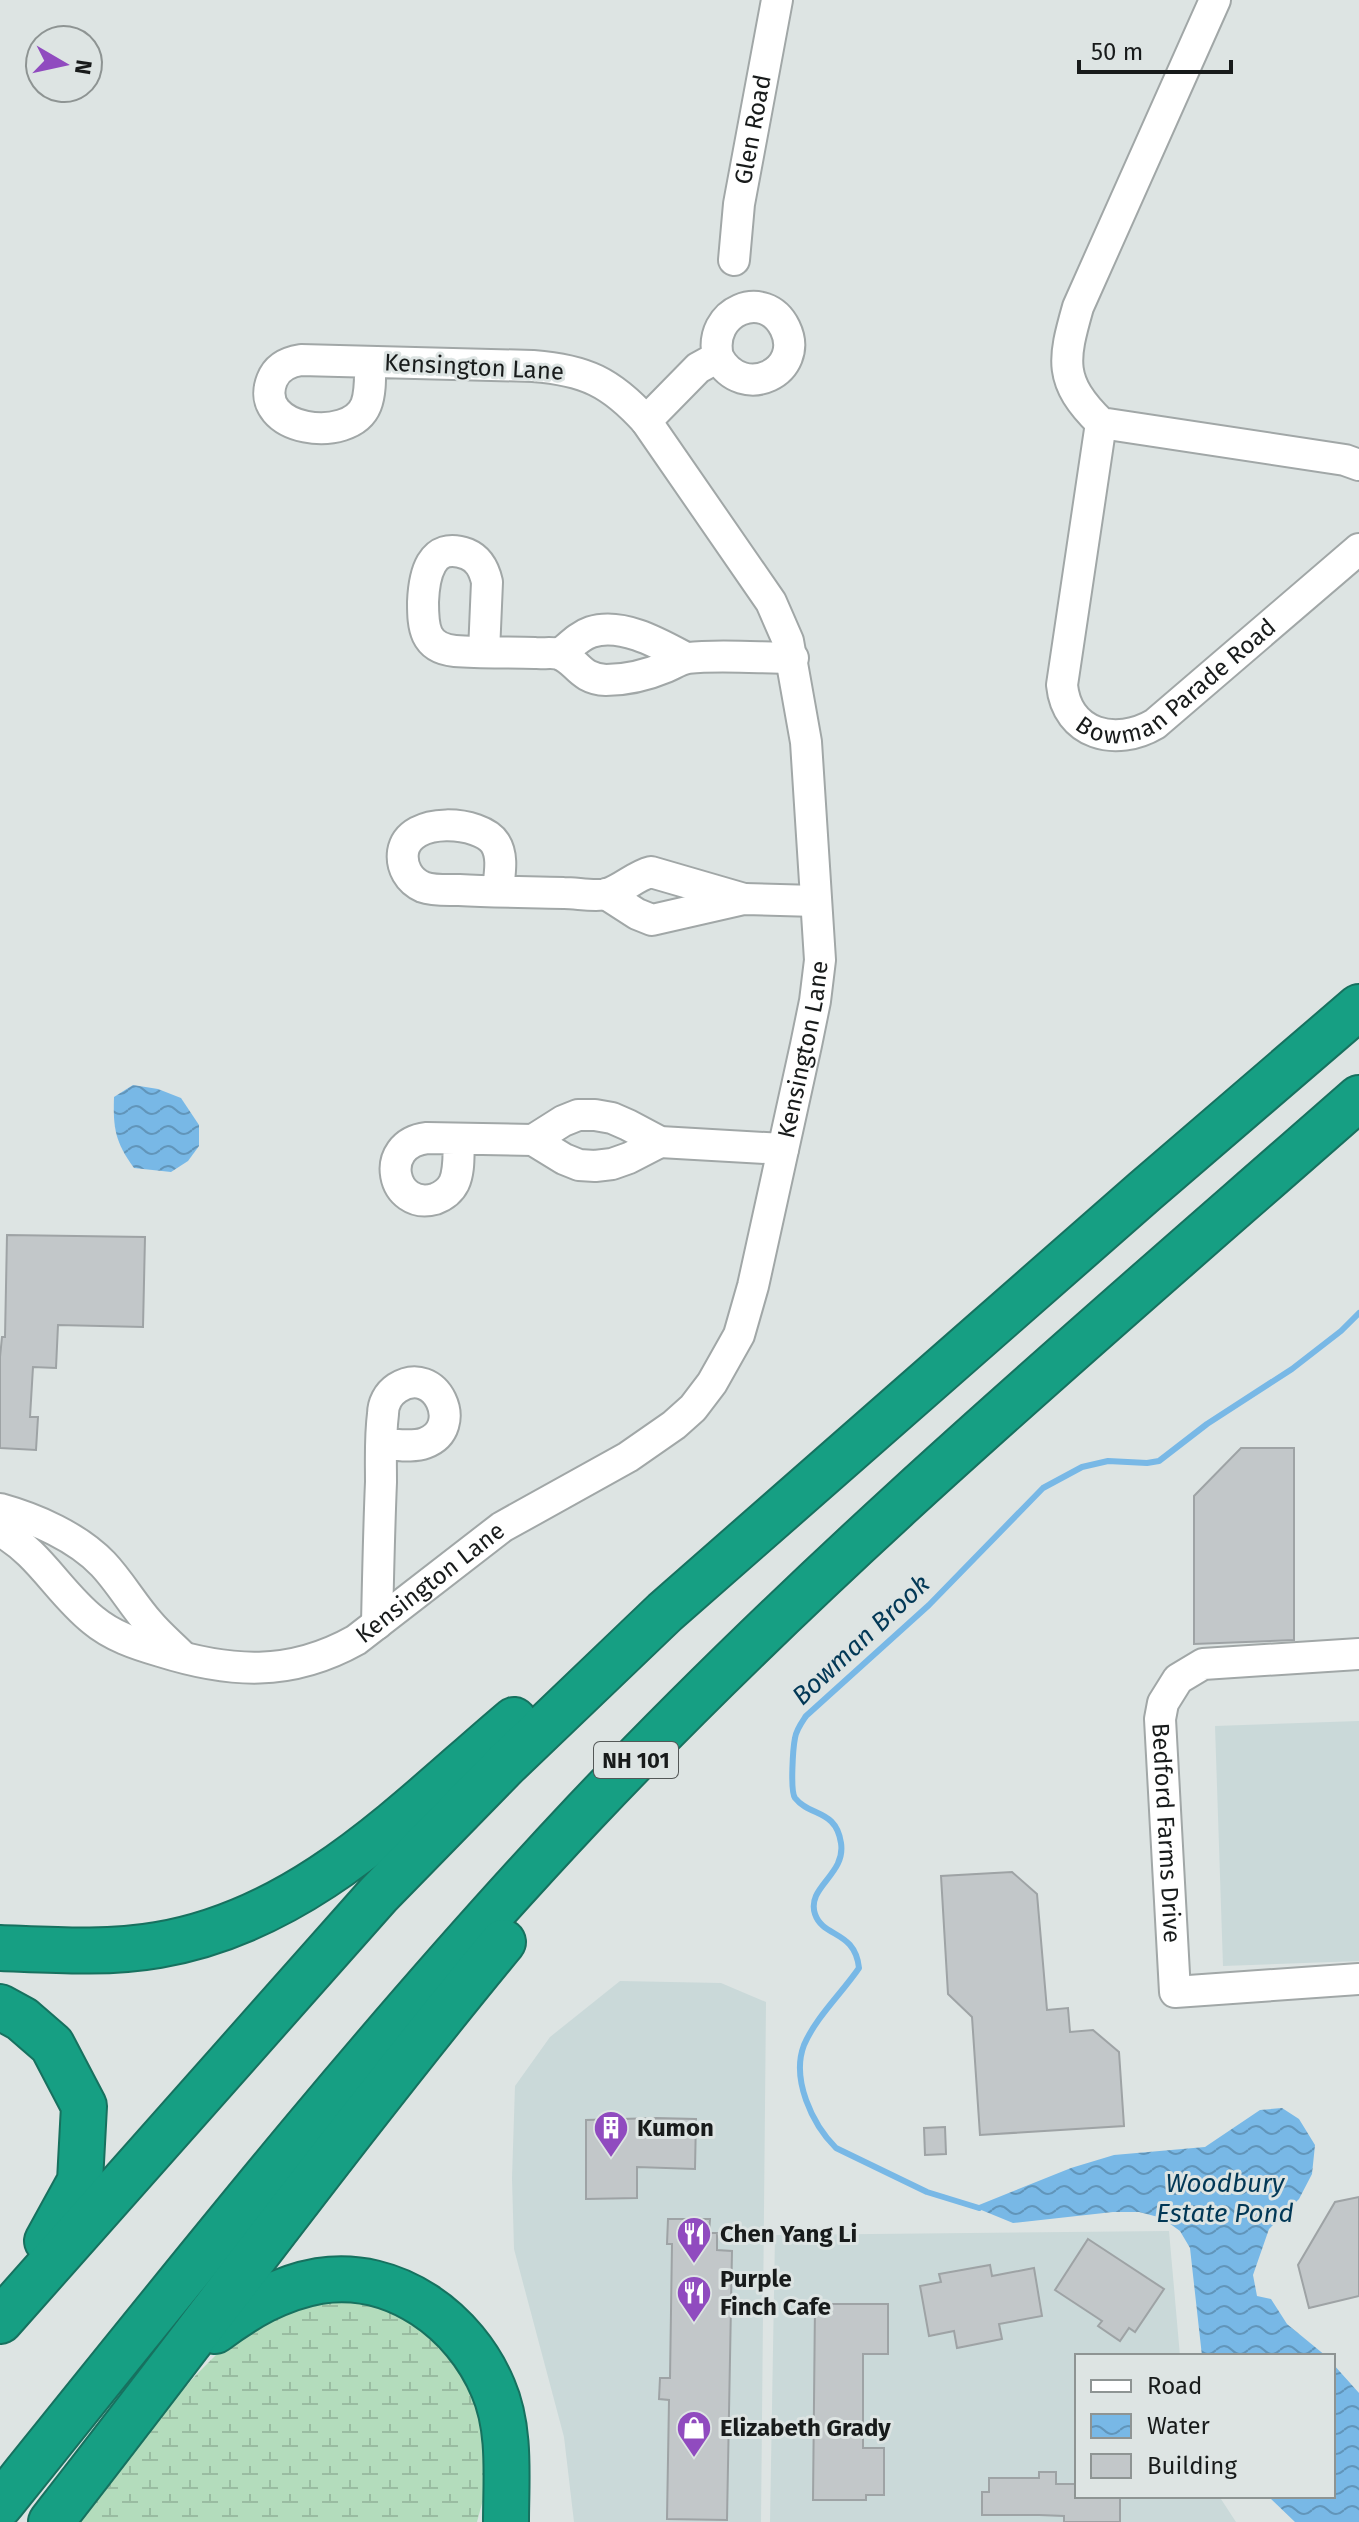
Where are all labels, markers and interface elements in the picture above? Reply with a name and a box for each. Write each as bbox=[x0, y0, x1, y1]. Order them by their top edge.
north arrow bbox=[24, 24, 104, 104]
scale bar bbox=[1079, 24, 1231, 74]
text: 50 m bbox=[1091, 38, 1143, 66]
text: N bbox=[69, 58, 98, 76]
street label: Glen Road bbox=[729, 72, 777, 187]
street label: Kensington Lane bbox=[383, 348, 565, 386]
street label: Bowman Parade Road bbox=[1070, 613, 1281, 750]
street label: Kensington Lane bbox=[772, 959, 834, 1141]
street label: Kensington Lane bbox=[350, 1516, 510, 1649]
water label: Bowman Brook bbox=[786, 1568, 936, 1712]
street label: Bedford Farms Drive bbox=[1146, 1722, 1186, 1944]
road number: NH 101 bbox=[594, 1742, 678, 1778]
building icon: Kumon bbox=[592, 2109, 630, 2159]
place label: Kumon bbox=[637, 2114, 714, 2142]
water label: Woodbury Estate Pond bbox=[1156, 2168, 1294, 2229]
restaurant icon: Chen Yang Li bbox=[675, 2215, 713, 2265]
place label: Chen Yang Li bbox=[720, 2220, 857, 2248]
place label: Purple Finch Cafe bbox=[720, 2265, 831, 2321]
restaurant icon: Purple Finch Cafe bbox=[675, 2274, 713, 2324]
legend bbox=[1075, 2354, 1335, 2498]
text: Road bbox=[1147, 2372, 1202, 2400]
shop icon: Elizabeth Grady bbox=[675, 2409, 713, 2459]
text: Water bbox=[1147, 2412, 1211, 2440]
place label: Elizabeth Grady bbox=[720, 2414, 891, 2442]
text: Building bbox=[1147, 2452, 1237, 2480]

